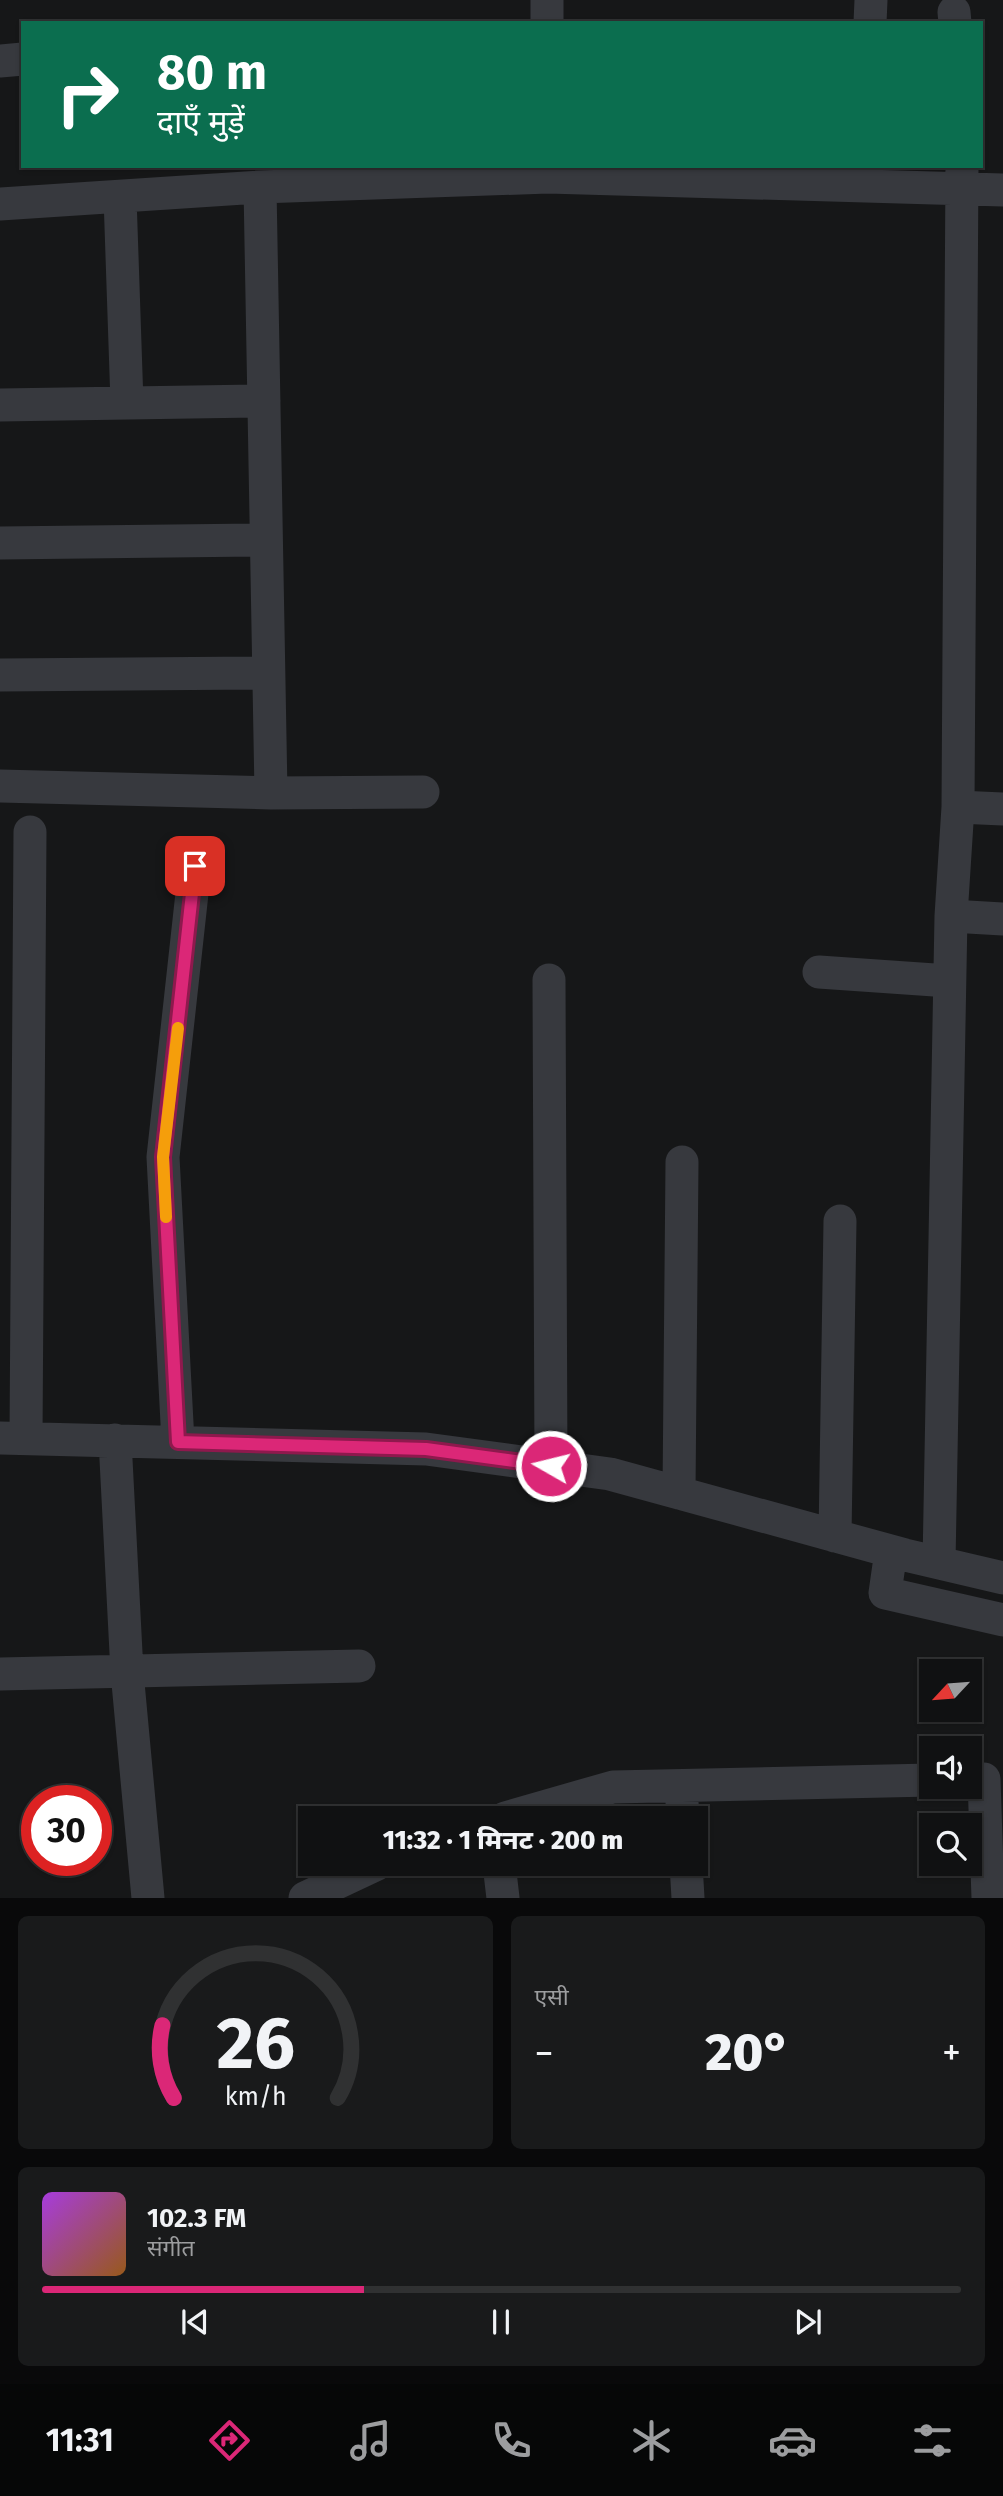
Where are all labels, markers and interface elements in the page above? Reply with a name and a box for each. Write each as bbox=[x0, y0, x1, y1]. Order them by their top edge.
text: 80 m bbox=[157, 43, 267, 102]
icon: right bbox=[42, 49, 133, 140]
text: दाएँ मुड़ें bbox=[157, 103, 245, 141]
pin bbox=[165, 836, 225, 896]
icon: arrive bbox=[176, 847, 214, 885]
position arrow bbox=[514, 1429, 588, 1503]
north arrow bbox=[919, 1659, 982, 1722]
map controls bbox=[919, 1659, 982, 1876]
button: sound bbox=[919, 1736, 982, 1799]
speed limit sign: 30 bbox=[21, 1785, 112, 1876]
button: search bbox=[919, 1813, 982, 1876]
text: 11:32 · 1 मिनट · 200 m bbox=[383, 1825, 623, 1856]
text: एसी bbox=[535, 1983, 569, 2011]
text: 26 bbox=[216, 2001, 295, 2088]
text: 20° bbox=[705, 2021, 790, 2084]
text: − bbox=[535, 2030, 554, 2076]
text: + bbox=[942, 2030, 961, 2076]
text: km/h bbox=[224, 2082, 286, 2112]
text: 102.3 FM bbox=[147, 2203, 246, 2234]
text: संगीत bbox=[147, 2234, 195, 2262]
icon: previous bbox=[176, 2303, 214, 2341]
icon: pause bbox=[482, 2303, 520, 2341]
icon: next bbox=[789, 2303, 827, 2341]
icon: directions bbox=[205, 2416, 254, 2465]
icon: music bbox=[346, 2416, 395, 2465]
icon: phone bbox=[487, 2416, 536, 2465]
icon: climate bbox=[627, 2416, 676, 2465]
icon: car bbox=[768, 2416, 817, 2465]
icon: filters bbox=[908, 2416, 957, 2465]
text: 11:31 bbox=[46, 2421, 114, 2459]

